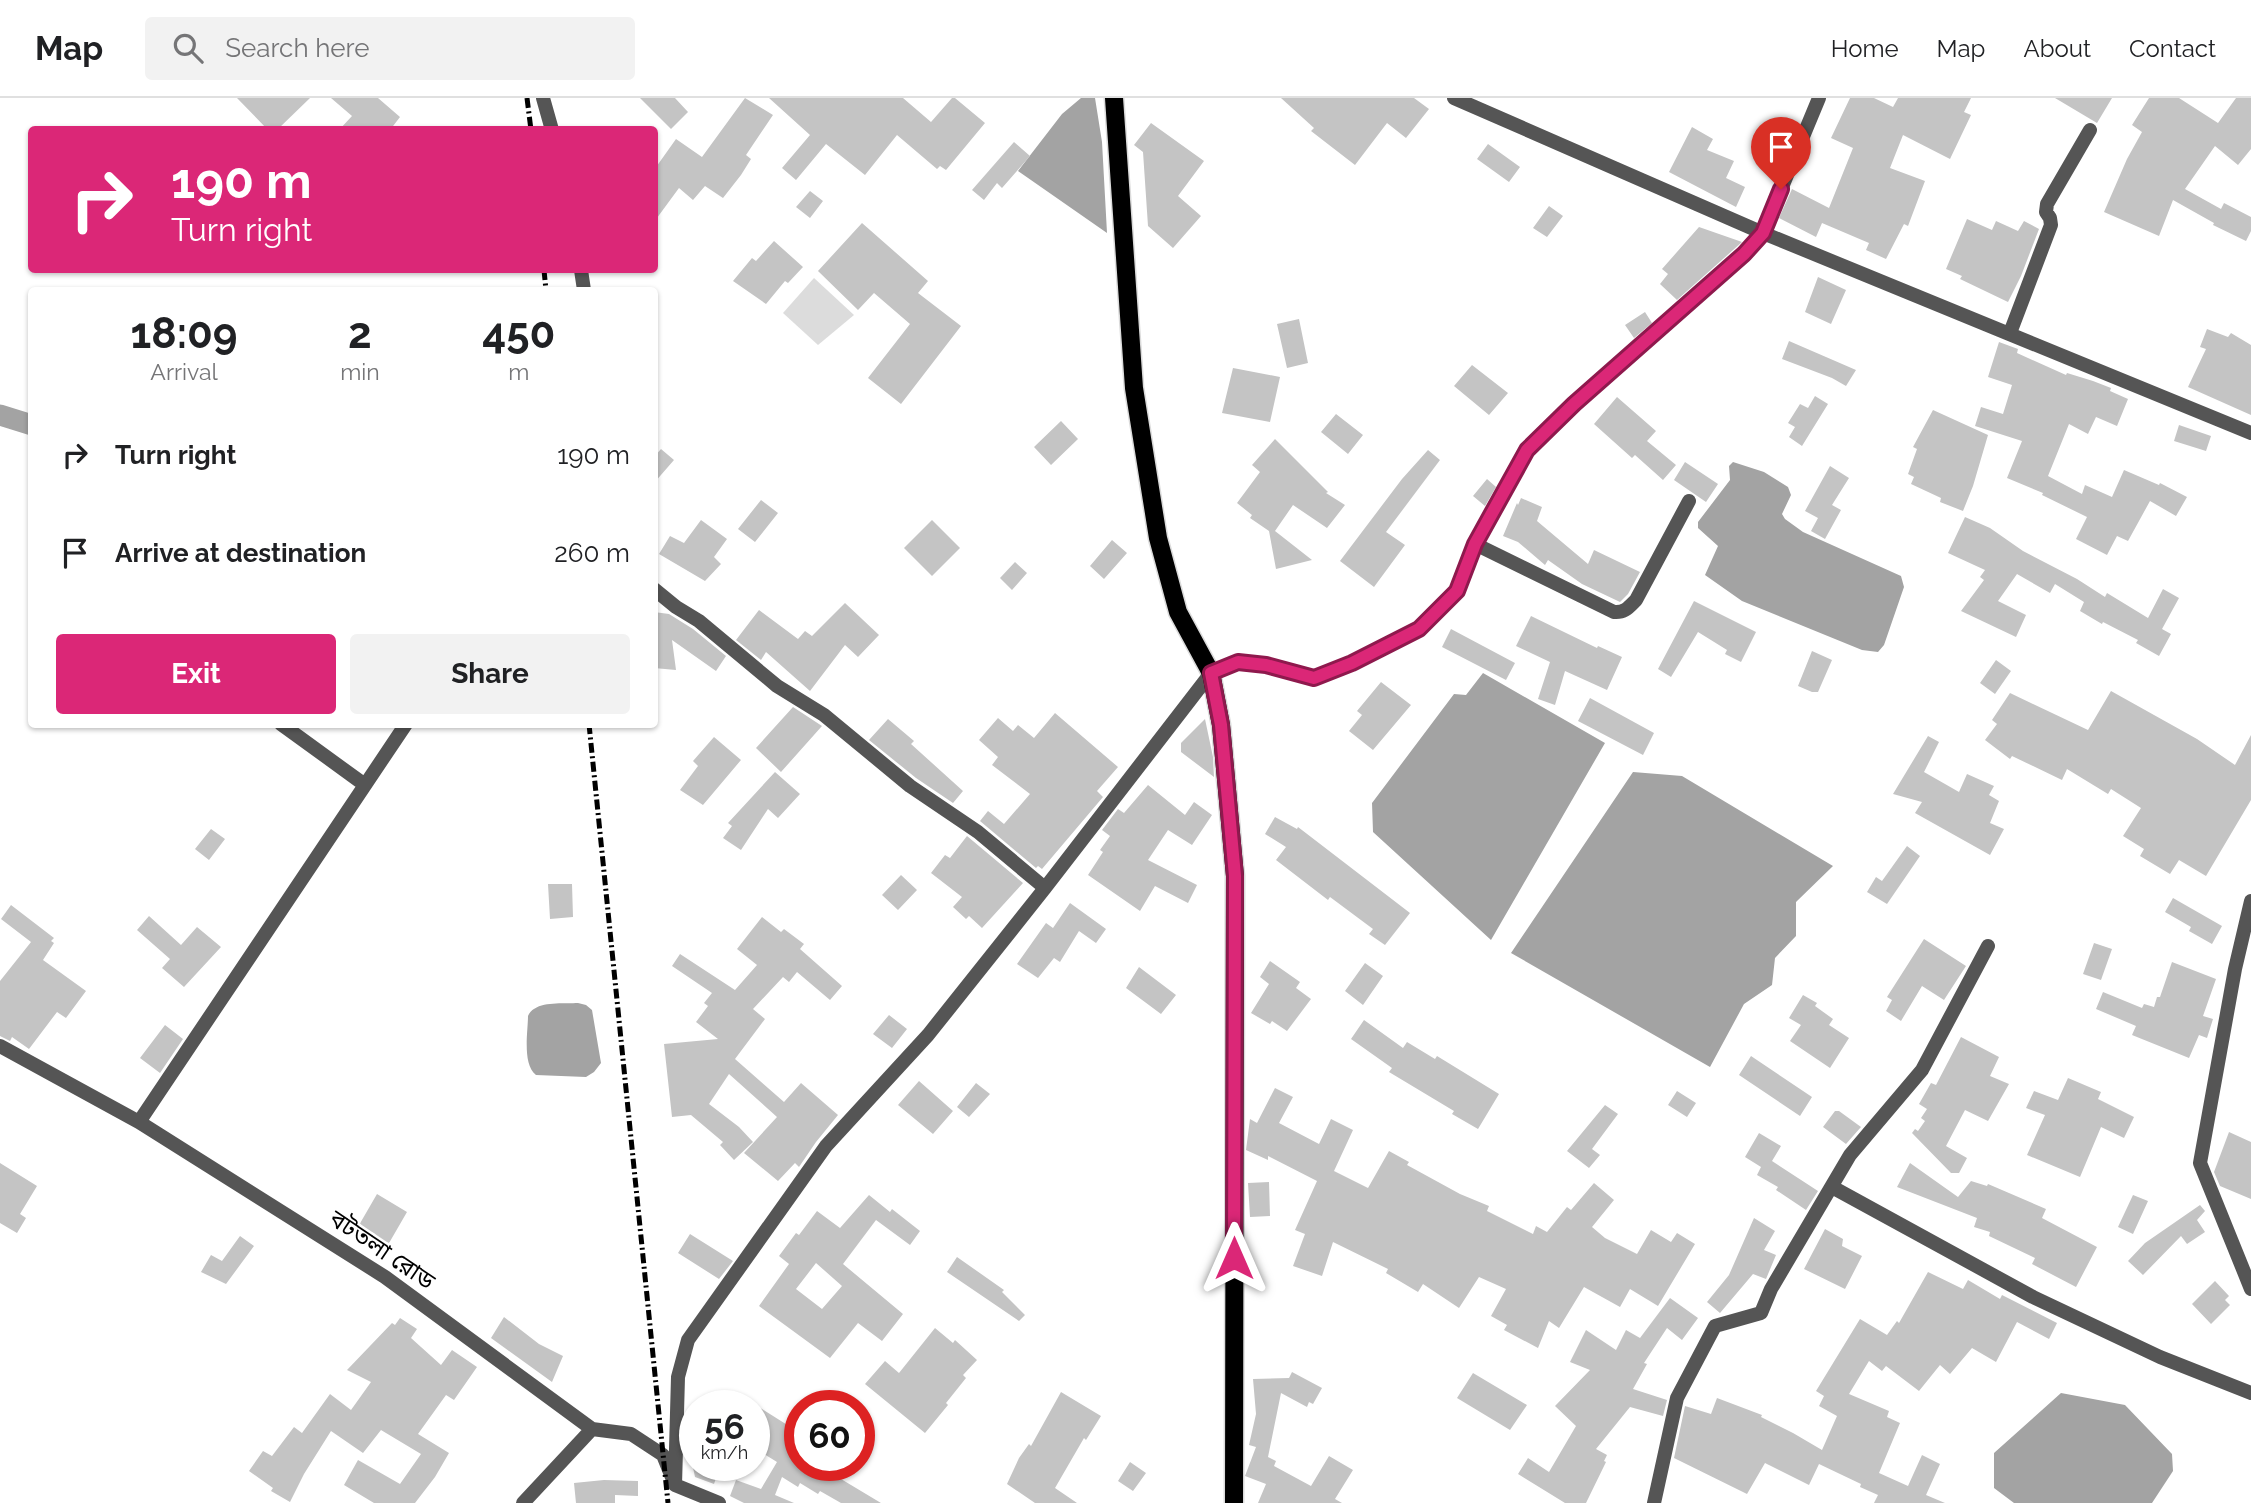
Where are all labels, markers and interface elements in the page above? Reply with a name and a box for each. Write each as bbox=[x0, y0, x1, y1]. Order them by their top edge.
search box bbox=[145, 17, 635, 80]
text: Map bbox=[35, 29, 103, 68]
icon: search bbox=[169, 29, 207, 67]
text: Search here bbox=[225, 33, 370, 63]
text: Home bbox=[1831, 34, 1899, 63]
text: Map bbox=[1937, 34, 1985, 63]
text: About bbox=[2023, 34, 2091, 63]
text: Contact bbox=[2129, 34, 2216, 63]
pin bbox=[1751, 117, 1811, 189]
icon: arrive bbox=[1762, 128, 1800, 166]
text: 190 m bbox=[171, 152, 312, 209]
icon: right bbox=[56, 154, 147, 245]
text: Turn right bbox=[171, 211, 312, 248]
text: 18:09 bbox=[131, 309, 238, 358]
text: 2 bbox=[348, 309, 372, 358]
text: 450 bbox=[482, 309, 555, 358]
text: Arrival bbox=[150, 358, 218, 385]
text: min bbox=[340, 358, 380, 385]
text: m bbox=[508, 358, 529, 385]
icon: right bbox=[56, 436, 94, 474]
text: Turn right bbox=[115, 440, 236, 470]
text: 190 m bbox=[557, 440, 630, 470]
icon: arrive bbox=[56, 534, 94, 572]
text: Arrive at destination bbox=[115, 538, 366, 568]
text: 260 m bbox=[554, 538, 630, 568]
button: Exit bbox=[56, 634, 336, 714]
button: Share bbox=[350, 634, 630, 714]
street label: বটতলা রোড bbox=[323, 1203, 441, 1296]
position arrow bbox=[1197, 1221, 1271, 1295]
speed limit sign: 60 bbox=[784, 1390, 875, 1481]
text: 56 bbox=[704, 1406, 745, 1447]
text: km/h bbox=[701, 1442, 748, 1463]

